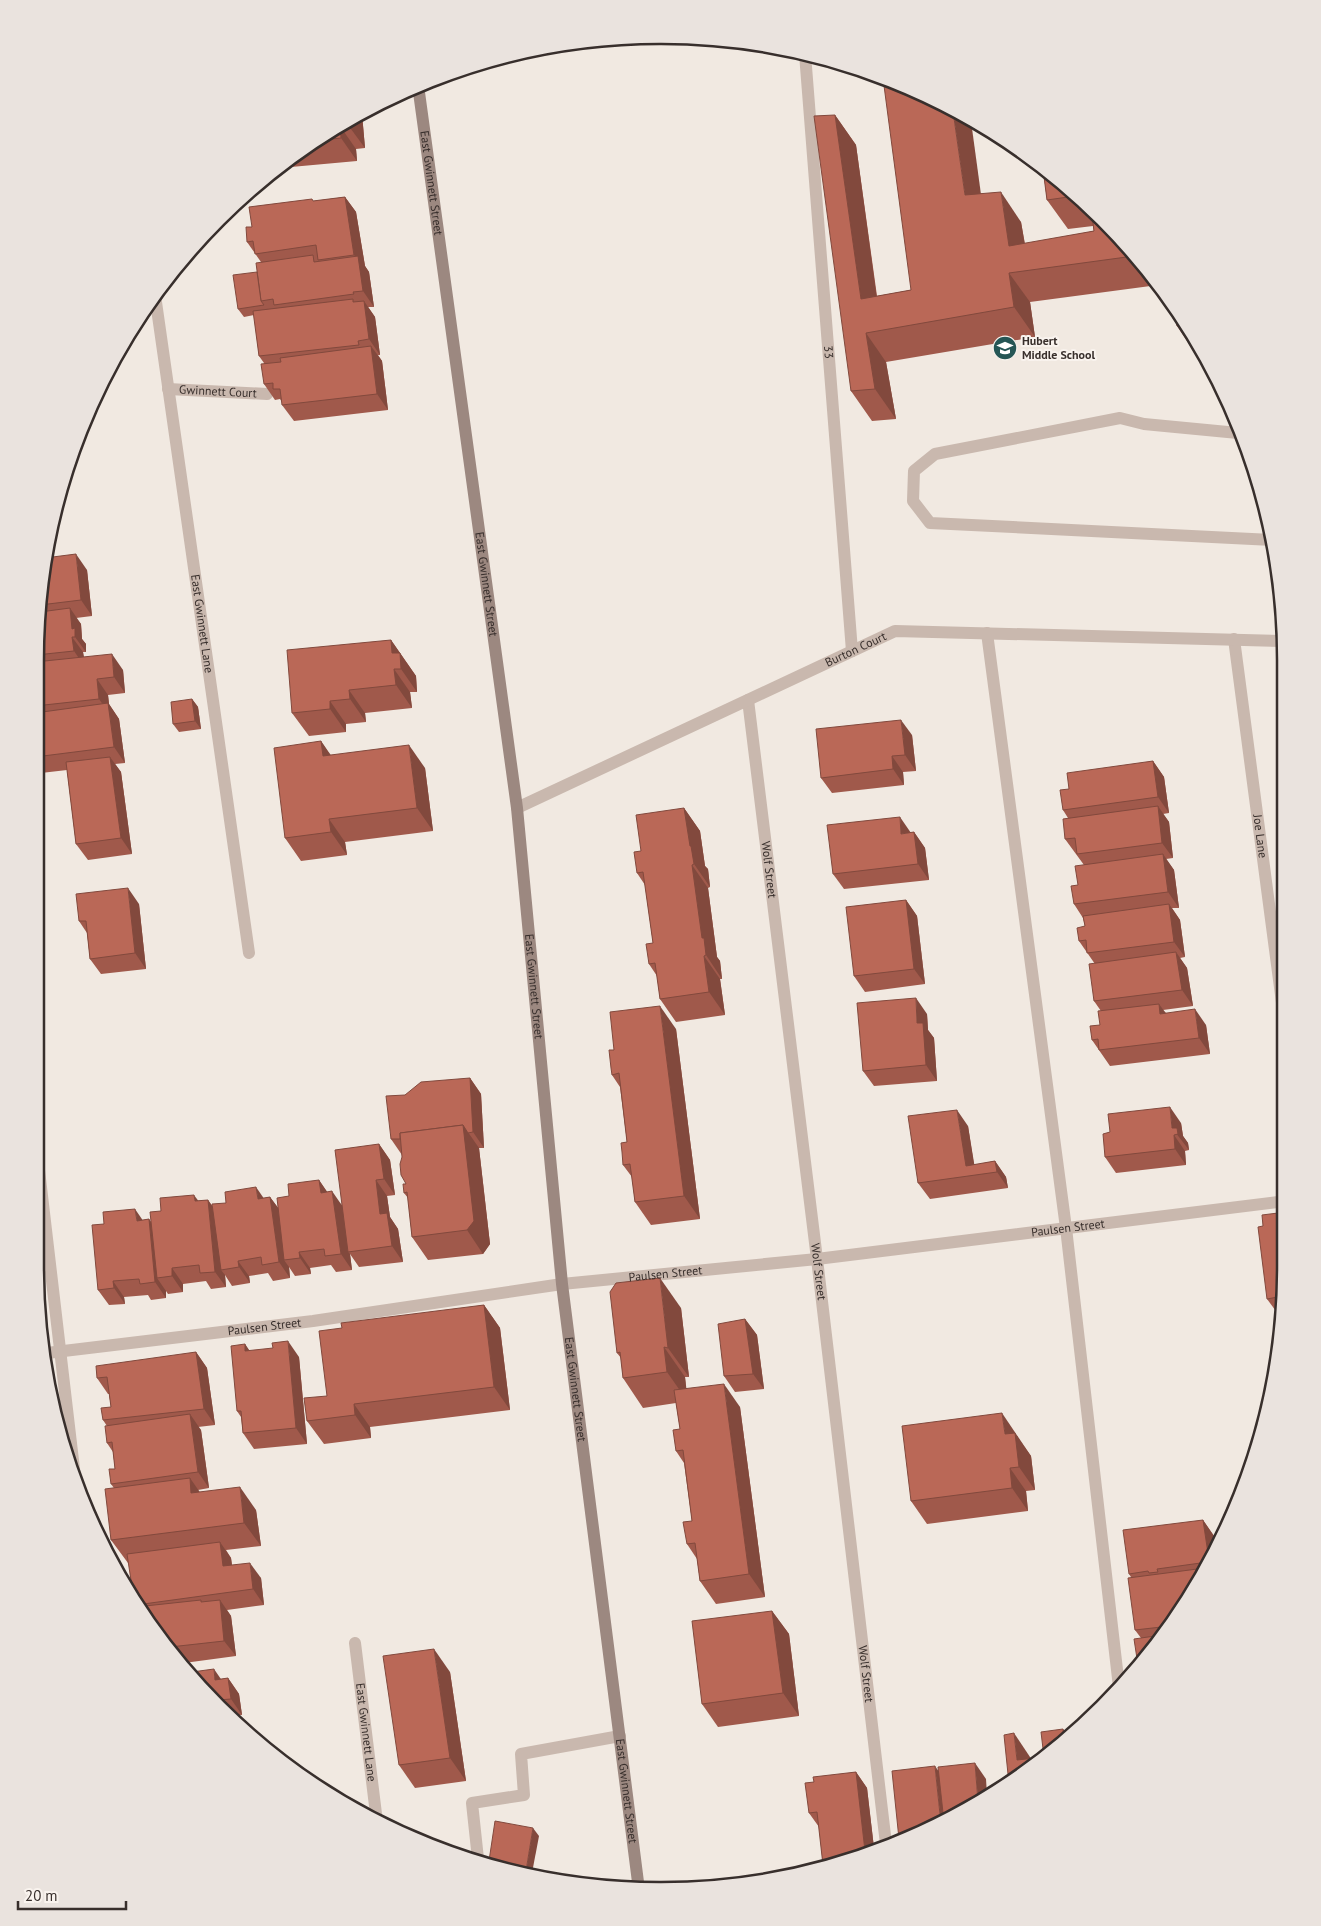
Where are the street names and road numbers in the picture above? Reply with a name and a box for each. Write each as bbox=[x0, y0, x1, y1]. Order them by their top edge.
street label: East Gwinnett Street bbox=[417, 130, 447, 236]
street label: 33 bbox=[821, 345, 837, 359]
street label: Gwinnett Court bbox=[179, 382, 257, 400]
street label: East Gwinnett Street bbox=[472, 531, 501, 638]
street label: East Gwinnett Lane bbox=[188, 573, 217, 674]
street label: Burton Court bbox=[822, 628, 889, 670]
street label: Joe Lane bbox=[1250, 813, 1271, 859]
street label: Wolf Street bbox=[759, 840, 780, 899]
street label: East Gwinnett Street bbox=[522, 933, 547, 1040]
street label: Paulsen Street bbox=[1030, 1216, 1105, 1239]
street label: Wolf Street bbox=[808, 1242, 830, 1301]
street label: Paulsen Street bbox=[628, 1262, 703, 1284]
street label: Paulsen Street bbox=[227, 1314, 302, 1338]
street label: East Gwinnett Street bbox=[562, 1336, 590, 1442]
street label: Wolf Street bbox=[856, 1645, 877, 1703]
street label: East Gwinnett Lane bbox=[353, 1682, 380, 1783]
street label: East Gwinnett Street bbox=[613, 1738, 641, 1844]

